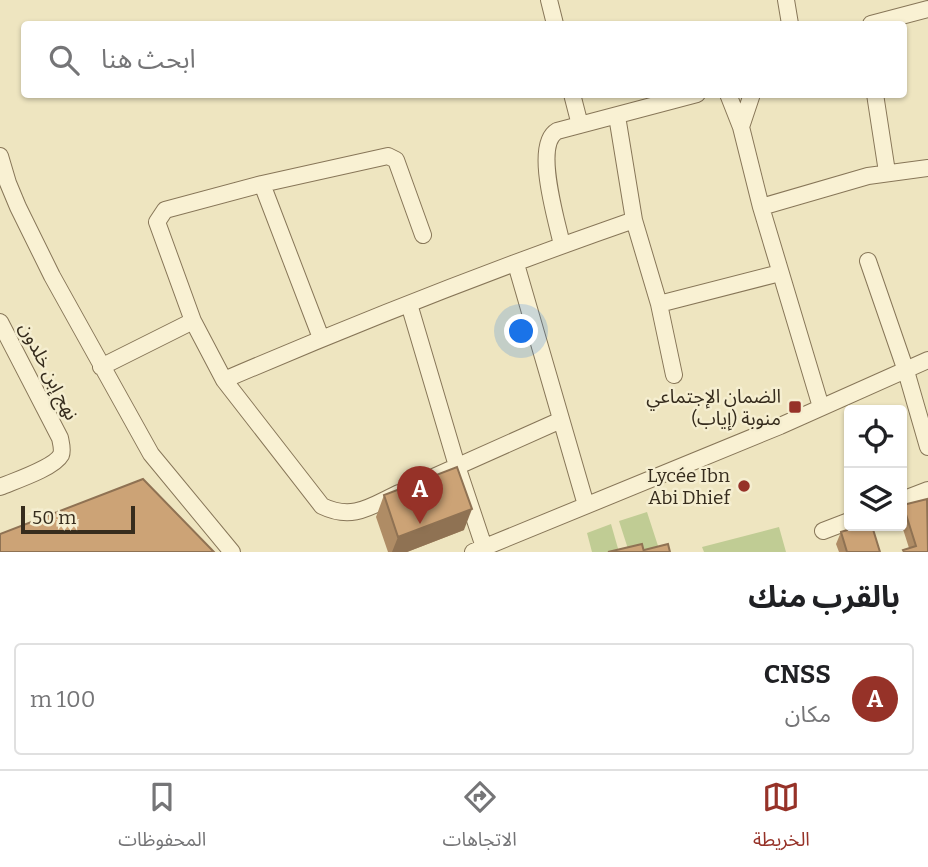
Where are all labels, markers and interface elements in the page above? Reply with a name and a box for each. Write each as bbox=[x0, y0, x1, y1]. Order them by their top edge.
search box bbox=[21, 21, 907, 98]
icon: search bbox=[45, 41, 83, 79]
text: ابحث هنا bbox=[101, 44, 196, 75]
your location bbox=[504, 314, 538, 348]
street label: نهج إبن خلدون bbox=[12, 318, 83, 425]
place label: الضمان الإجتماعي منوبة (إياب) bbox=[646, 385, 781, 431]
marker: الضمان الإجتماعي منوبة (إياب) bbox=[787, 399, 803, 415]
map controls bbox=[844, 405, 907, 531]
button: locate bbox=[844, 405, 907, 468]
place label: Lycée Ibn Abi Dhief bbox=[647, 464, 731, 509]
pin: A bbox=[397, 466, 443, 524]
button: layers bbox=[844, 468, 907, 531]
marker: Lycée Ibn Abi Dhief bbox=[736, 478, 752, 494]
scale bar bbox=[21, 503, 135, 535]
text: 50 m bbox=[32, 506, 76, 529]
text: بالقرب منك bbox=[748, 579, 900, 615]
text: CNSS bbox=[764, 659, 831, 690]
text: 100 m bbox=[30, 685, 95, 713]
text: A bbox=[867, 685, 883, 713]
text: مكان bbox=[785, 700, 831, 728]
tab: المحفوظات bbox=[118, 778, 206, 860]
tab: الاتجاهات bbox=[443, 778, 517, 860]
tab: الخريطة bbox=[753, 778, 810, 860]

